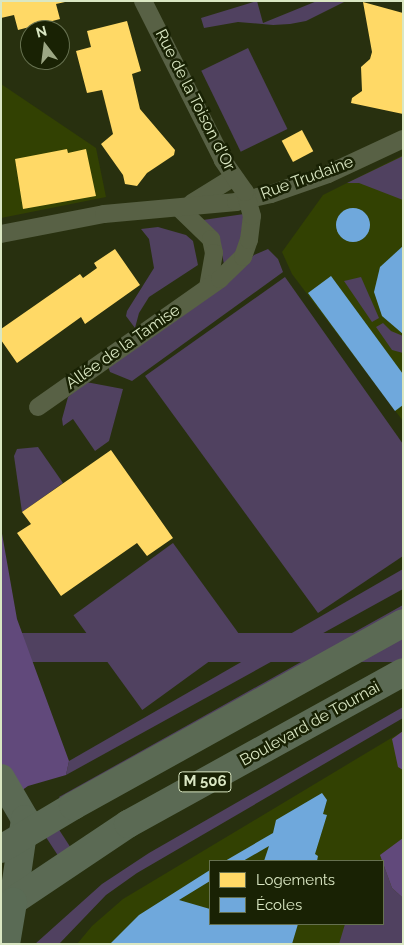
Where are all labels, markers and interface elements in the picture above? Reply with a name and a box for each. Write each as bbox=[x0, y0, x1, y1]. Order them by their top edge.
north arrow bbox=[20, 20, 70, 70]
text: N bbox=[34, 22, 49, 41]
street label: Rue de la Toison d'Or bbox=[151, 26, 239, 174]
street label: Rue Trudaine bbox=[258, 152, 356, 204]
street label: Allée de la Tamise bbox=[62, 300, 184, 394]
street label: Boulevard de Tournai bbox=[237, 677, 383, 771]
road number: M 506 bbox=[178, 770, 232, 794]
legend bbox=[209, 860, 384, 925]
text: Logements bbox=[256, 871, 335, 889]
text: Écoles bbox=[256, 896, 302, 914]

